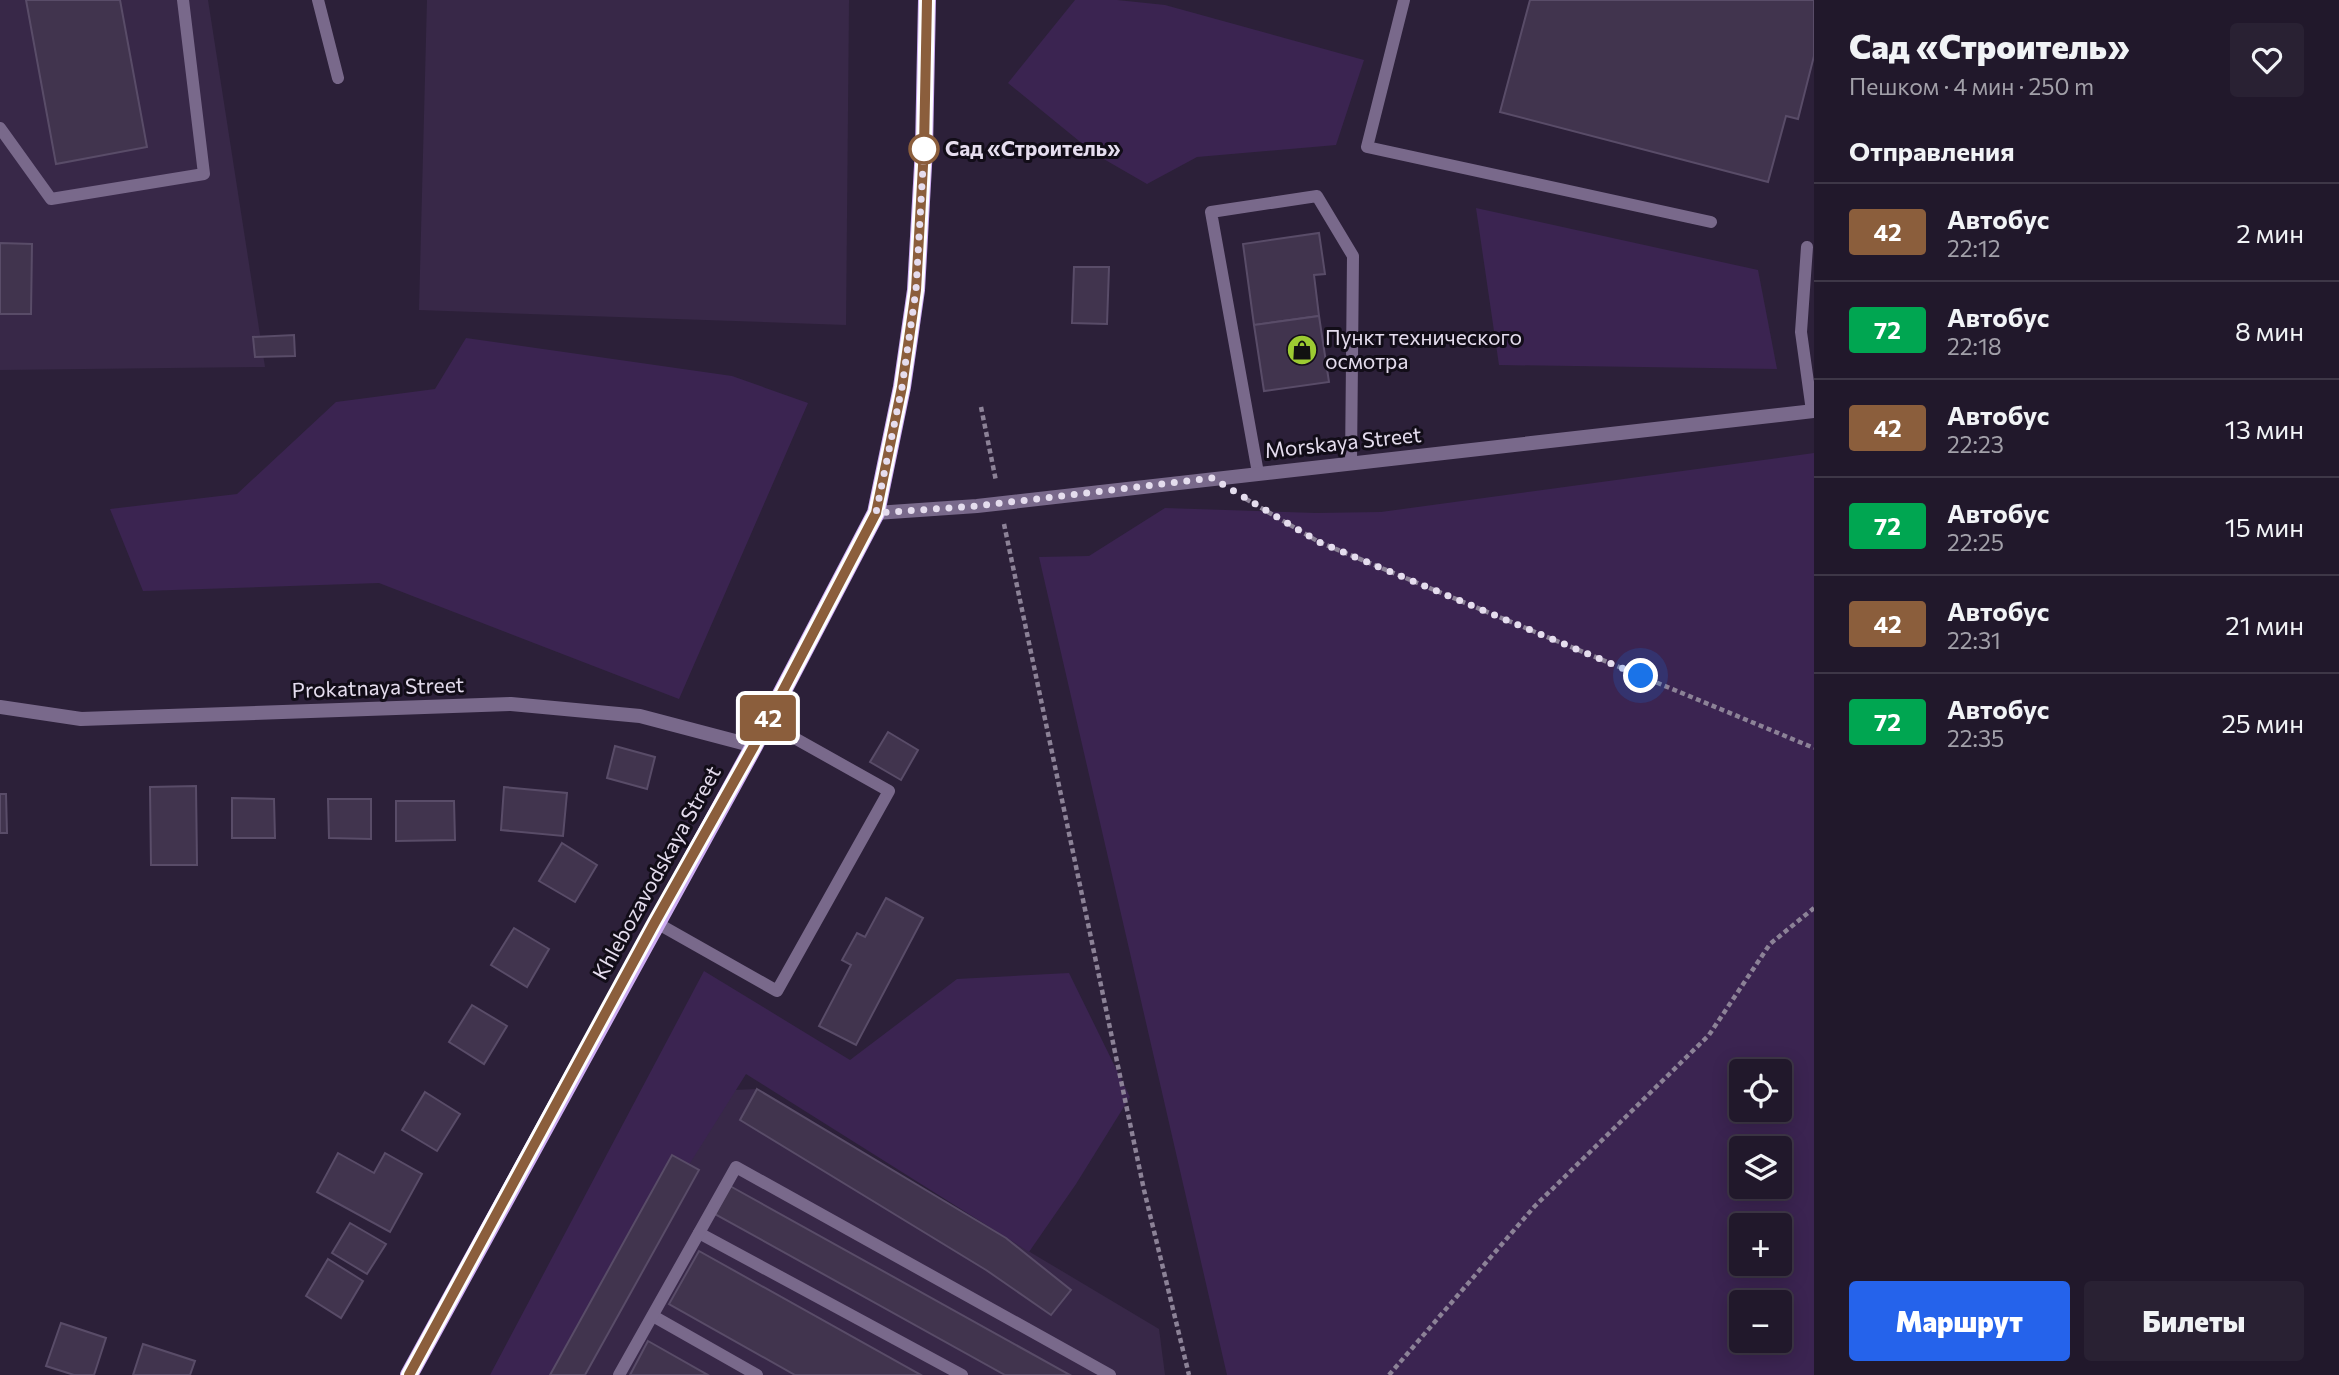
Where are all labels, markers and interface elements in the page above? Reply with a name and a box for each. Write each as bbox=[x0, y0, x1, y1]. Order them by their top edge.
button: heart bbox=[2230, 23, 2304, 97]
text: Сад «Строитель» bbox=[1849, 25, 2130, 66]
text: Пешком · 4 мин · 250 m bbox=[1849, 72, 2094, 100]
marker: Сад «Строитель» bbox=[909, 134, 939, 164]
place label: Сад «Строитель» bbox=[945, 135, 1121, 160]
text: Отправления bbox=[1849, 135, 2015, 166]
text: Автобус bbox=[1947, 203, 2049, 234]
text: 42 bbox=[1873, 217, 1902, 246]
text: 2 мин bbox=[2236, 217, 2304, 248]
text: 22:12 bbox=[1947, 234, 2001, 262]
text: Автобус bbox=[1947, 301, 2049, 332]
text: 72 bbox=[1874, 315, 1901, 344]
text: 8 мин bbox=[2235, 315, 2304, 346]
place label: Пункт технического осмотра bbox=[1325, 324, 1522, 373]
text: 22:18 bbox=[1947, 332, 2002, 360]
shop icon: Пункт технического осмотра bbox=[1285, 333, 1319, 367]
text: Автобус bbox=[1947, 399, 2049, 430]
text: 42 bbox=[1873, 413, 1902, 442]
text: 13 мин bbox=[2225, 413, 2304, 444]
street label: Morskaya Street bbox=[1263, 421, 1422, 462]
text: 22:23 bbox=[1947, 430, 2004, 458]
text: Автобус bbox=[1947, 497, 2049, 528]
text: 72 bbox=[1874, 511, 1901, 540]
text: 15 мин bbox=[2225, 511, 2304, 542]
text: 22:25 bbox=[1947, 528, 2004, 556]
text: Автобус bbox=[1947, 595, 2049, 626]
text: 42 bbox=[1873, 609, 1902, 638]
text: 21 мин bbox=[2225, 609, 2304, 640]
text: 22:31 bbox=[1947, 626, 2001, 654]
your location bbox=[1623, 658, 1658, 693]
street label: Prokatnaya Street bbox=[291, 671, 465, 702]
text: Автобус bbox=[1947, 693, 2049, 724]
line badge: 42 bbox=[736, 695, 800, 741]
text: 42 bbox=[754, 703, 782, 732]
text: 72 bbox=[1874, 707, 1901, 736]
text: 25 мин bbox=[2221, 707, 2304, 738]
text: 22:35 bbox=[1947, 724, 2004, 752]
street label: Khlebozavodskaya Street bbox=[586, 761, 725, 983]
map controls bbox=[1729, 1059, 1792, 1353]
button: locate bbox=[1729, 1059, 1792, 1122]
button: layers bbox=[1729, 1136, 1792, 1199]
button: + bbox=[1729, 1213, 1792, 1276]
button: Маршрут bbox=[1849, 1281, 2070, 1361]
button: Билеты bbox=[2084, 1281, 2304, 1361]
button: − bbox=[1729, 1290, 1792, 1353]

